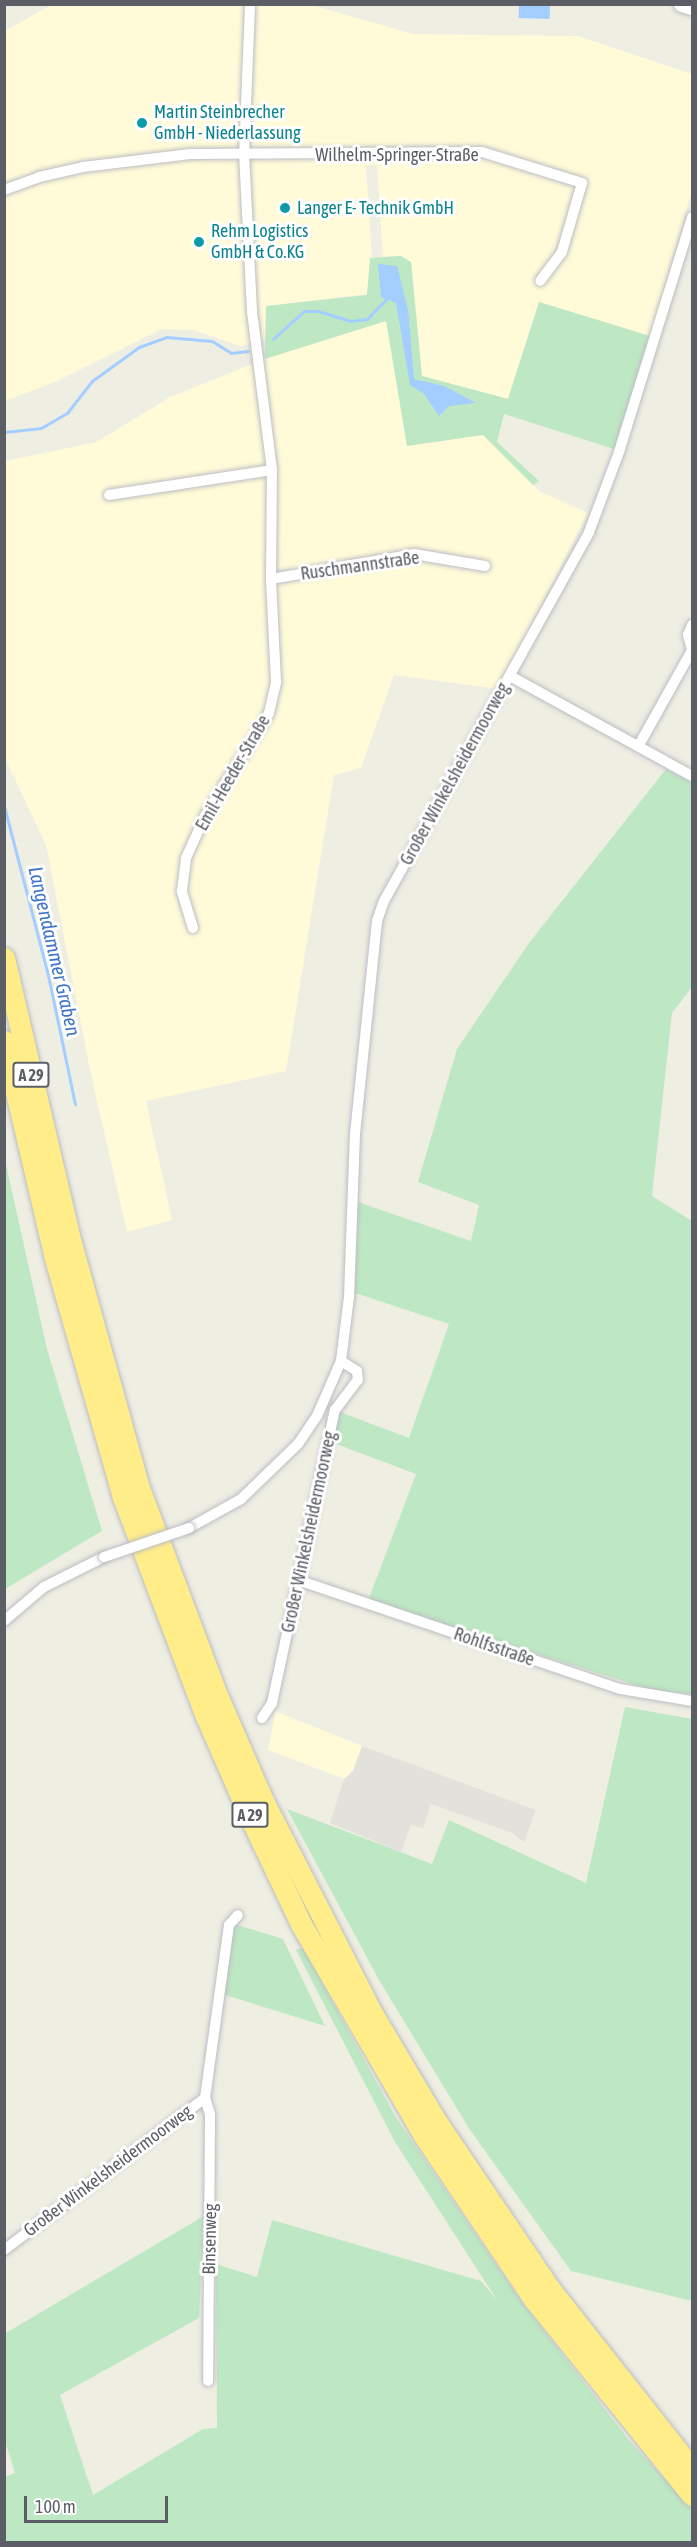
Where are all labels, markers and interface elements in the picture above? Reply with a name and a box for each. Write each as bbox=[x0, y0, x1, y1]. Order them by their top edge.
place label: Martin Steinbrecher GmbH - Niederlassung bbox=[154, 102, 301, 144]
marker: Martin Steinbrecher GmbH - Niederlassung bbox=[135, 116, 149, 130]
street label: Wilhelm-Springer-Straße bbox=[315, 144, 479, 166]
place label: Langer E- Technik GmbH bbox=[297, 197, 454, 219]
marker: Langer E- Technik GmbH bbox=[278, 201, 292, 215]
place label: Rehm Logistics GmbH & Co.KG bbox=[211, 221, 308, 264]
marker: Rehm Logistics GmbH & Co.KG bbox=[192, 235, 206, 249]
street label: Ruschmannstraße bbox=[299, 547, 421, 585]
street label: Großer Winkelsheidermoorweg bbox=[396, 679, 514, 869]
street label: Emil-Heeder-Straße bbox=[191, 711, 275, 835]
water label: Langendammer Graben bbox=[24, 864, 86, 1038]
road number: A 29 bbox=[12, 1062, 51, 1088]
street label: Großer Winkelsheidermoorweg bbox=[277, 1429, 341, 1635]
street label: Rohlfsstraße bbox=[451, 1623, 537, 1671]
road number: A 29 bbox=[230, 1802, 270, 1828]
street label: Großer Winkelsheidermoorweg bbox=[20, 2101, 196, 2241]
street label: Binsenweg bbox=[199, 2203, 221, 2275]
scale bar bbox=[27, 2484, 171, 2522]
text: 100 m bbox=[35, 2496, 76, 2517]

